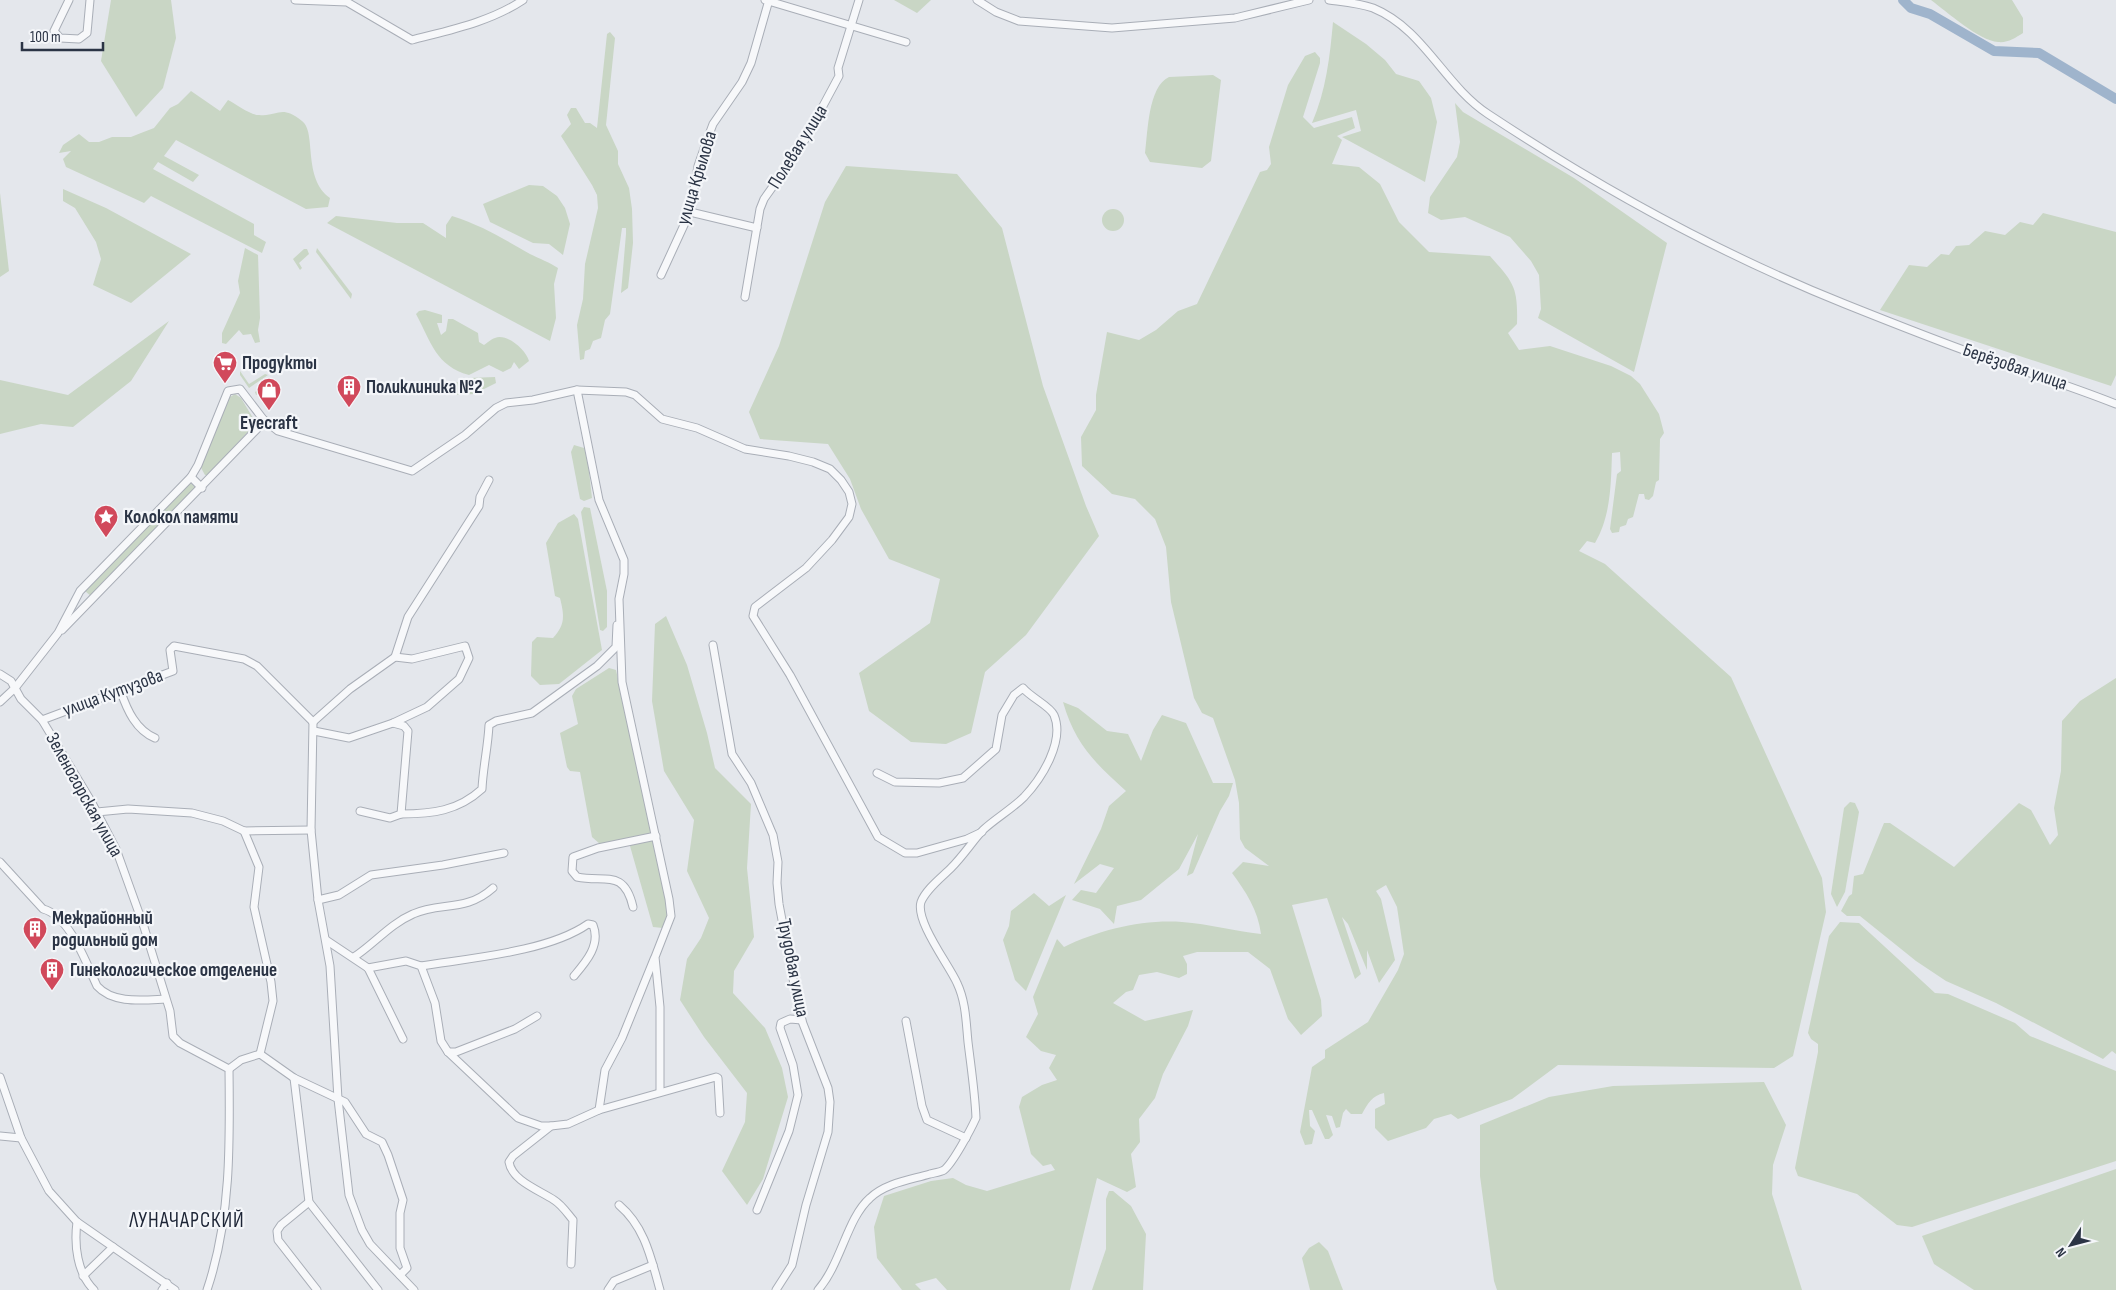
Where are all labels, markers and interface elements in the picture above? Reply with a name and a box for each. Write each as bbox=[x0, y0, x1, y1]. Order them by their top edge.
scale bar bbox=[22, 20, 104, 52]
text: 100 m bbox=[30, 28, 61, 47]
street label: Полевая улица bbox=[763, 101, 833, 193]
street label: улица Крылова bbox=[672, 128, 722, 228]
street label: Берёзовая улица bbox=[1960, 338, 2070, 396]
supermarket icon: Продукты bbox=[212, 350, 238, 384]
place label: Продукты bbox=[242, 352, 317, 375]
building icon: Поликлиника №2 bbox=[336, 374, 362, 408]
place label: Поликлиника №2 bbox=[366, 376, 482, 399]
shop icon: Eyecraft bbox=[256, 377, 282, 411]
place label: Eyecraft bbox=[240, 412, 298, 435]
place icon: Колокол памяти bbox=[93, 504, 119, 538]
place label: Колокол памяти bbox=[124, 506, 238, 529]
street label: улица Кутузова bbox=[60, 664, 166, 722]
street label: Зеленогорская улица bbox=[40, 729, 128, 861]
place label: Межрайонный родильный дом bbox=[52, 907, 158, 952]
building icon: Межрайонный родильный дом bbox=[22, 916, 48, 950]
street label: Трудовая улица bbox=[772, 917, 814, 1019]
building icon: Гинекологическое отделение bbox=[39, 957, 65, 991]
place label: Гинекологическое отделение bbox=[70, 959, 277, 982]
district label: ЛУНАЧАРСКИЙ bbox=[128, 1208, 245, 1233]
north arrow bbox=[2046, 1220, 2096, 1270]
text: N bbox=[2052, 1244, 2070, 1260]

